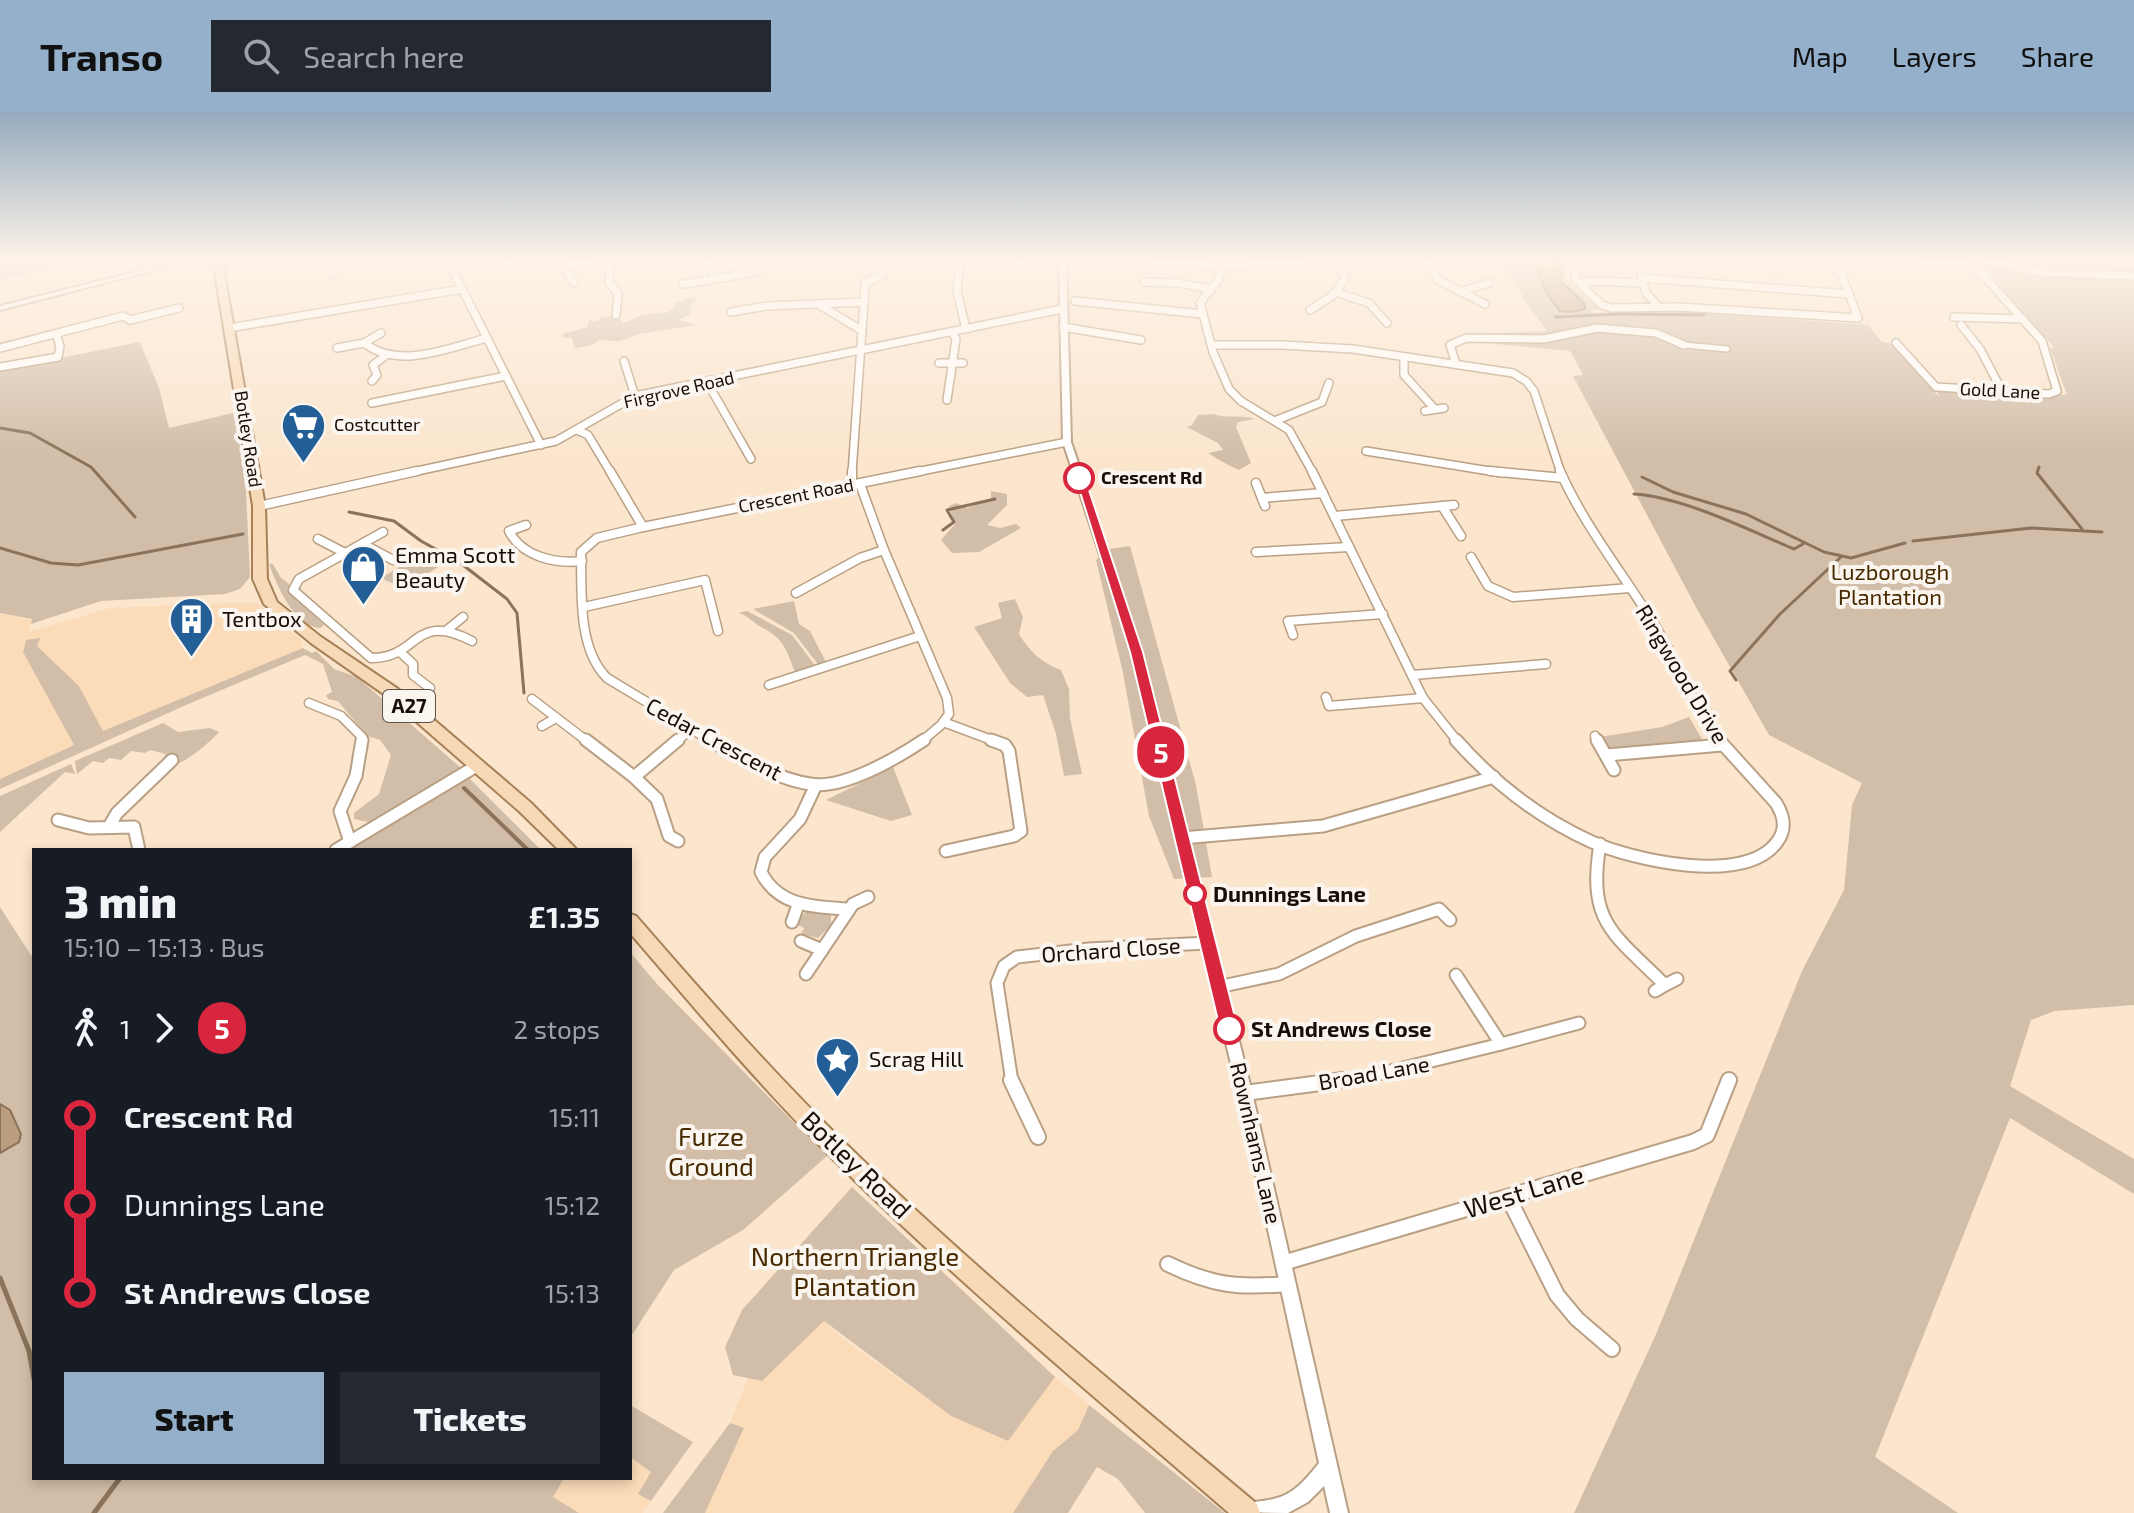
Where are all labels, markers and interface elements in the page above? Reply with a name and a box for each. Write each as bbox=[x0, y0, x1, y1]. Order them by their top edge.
search box bbox=[211, 20, 771, 92]
text: Transo bbox=[40, 33, 163, 79]
icon: search bbox=[239, 34, 283, 78]
text: Search here bbox=[303, 38, 464, 74]
text: Map bbox=[1792, 39, 1848, 73]
text: Layers bbox=[1892, 39, 1977, 73]
text: Share bbox=[2021, 39, 2094, 73]
street label: Firgrove Road bbox=[621, 366, 736, 412]
street label: Gold Lane bbox=[1959, 377, 2041, 403]
street label: Botley Road bbox=[230, 389, 268, 489]
supermarket icon: Costcutter bbox=[279, 401, 327, 464]
place label: Costcutter bbox=[334, 413, 420, 435]
marker: Crescent Rd bbox=[1064, 463, 1094, 493]
place label: Crescent Rd bbox=[1101, 466, 1202, 488]
street label: Crescent Road bbox=[736, 473, 855, 517]
place label: Emma Scott Beauty bbox=[395, 541, 515, 592]
shop icon: Emma Scott Beauty bbox=[340, 544, 388, 607]
park label: Luzborough Plantation bbox=[1831, 558, 1949, 609]
building icon: Tentbox bbox=[167, 595, 215, 658]
street label: Ringwood Drive bbox=[1631, 600, 1734, 747]
place label: Tentbox bbox=[222, 605, 302, 631]
road number: A27 bbox=[383, 690, 435, 722]
street label: Cedar Crescent bbox=[642, 691, 787, 785]
line badge: 5 bbox=[1135, 726, 1187, 778]
text: 5 bbox=[1153, 735, 1169, 769]
text: 3 min bbox=[64, 874, 177, 927]
place label: Dunnings Lane bbox=[1213, 880, 1366, 906]
marker: Dunnings Lane bbox=[1184, 883, 1206, 905]
text: £1.35 bbox=[529, 898, 600, 934]
text: 15:10 – 15:13 · Bus bbox=[64, 931, 265, 962]
street label: Orchard Close bbox=[1040, 931, 1181, 967]
icon: walk bbox=[64, 1006, 108, 1050]
icon: forward bbox=[142, 1006, 186, 1050]
text: 5 bbox=[214, 1011, 230, 1045]
text: 1 bbox=[120, 1013, 130, 1044]
text: 2 stops bbox=[513, 1013, 600, 1044]
marker: St Andrews Close bbox=[1214, 1014, 1244, 1044]
place label: St Andrews Close bbox=[1251, 1015, 1432, 1041]
place icon: Scrag Hill bbox=[814, 1035, 862, 1098]
place label: Scrag Hill bbox=[869, 1045, 964, 1071]
street label: Broad Lane bbox=[1316, 1049, 1431, 1095]
street label: Rownhams Lane bbox=[1226, 1059, 1288, 1226]
text: Crescent Rd bbox=[124, 1098, 293, 1134]
text: 15:11 bbox=[549, 1101, 600, 1132]
street label: Botley Road bbox=[795, 1104, 919, 1224]
park label: Furze Ground bbox=[668, 1120, 754, 1181]
street label: West Lane bbox=[1460, 1158, 1587, 1223]
text: Dunnings Lane bbox=[124, 1186, 325, 1222]
text: 15:12 bbox=[545, 1189, 600, 1220]
park label: Northern Triangle Plantation bbox=[751, 1240, 959, 1301]
text: St Andrews Close bbox=[124, 1274, 370, 1310]
text: 15:13 bbox=[545, 1277, 600, 1308]
button: Start bbox=[64, 1372, 324, 1464]
button: Tickets bbox=[340, 1372, 600, 1464]

